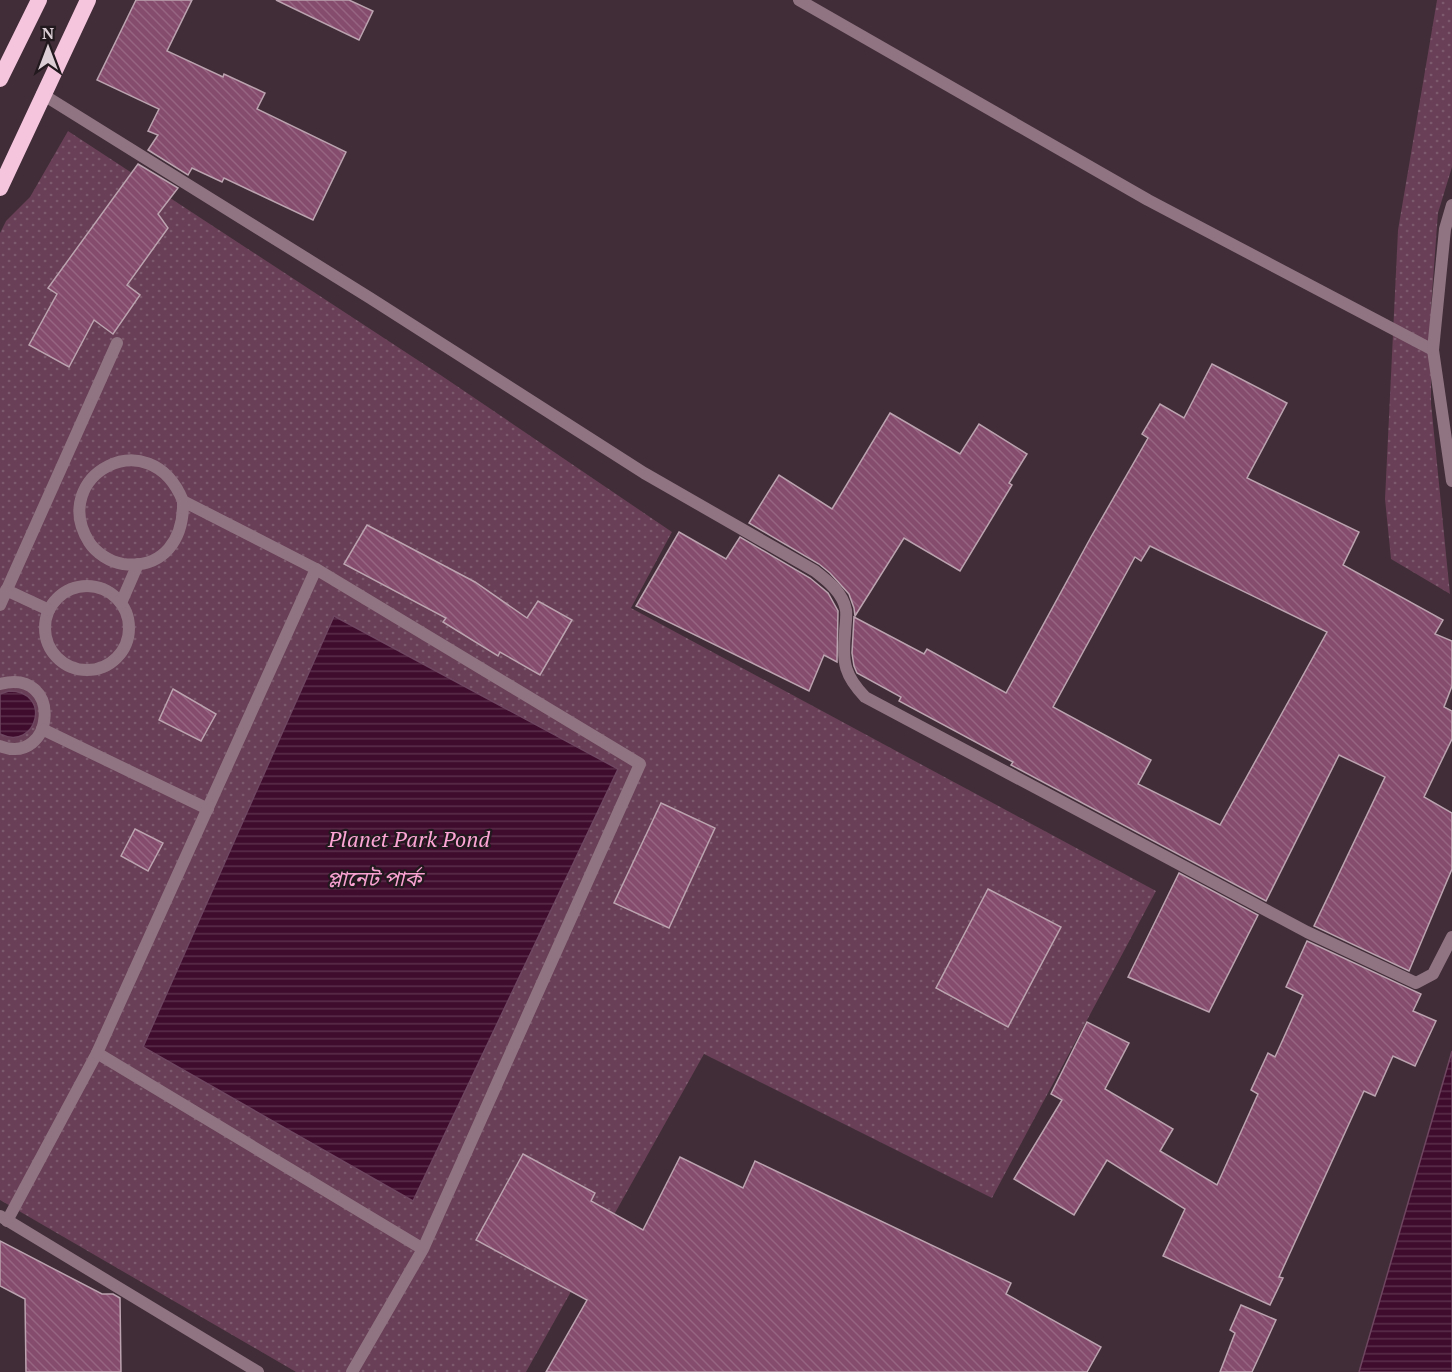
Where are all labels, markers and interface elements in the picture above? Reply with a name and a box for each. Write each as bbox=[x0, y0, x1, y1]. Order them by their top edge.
north arrow bbox=[18, 18, 78, 78]
text: N bbox=[42, 22, 54, 44]
water label: Planet Park Pond bbox=[327, 824, 491, 853]
park label: প্লানেট পার্ক bbox=[327, 864, 425, 892]

